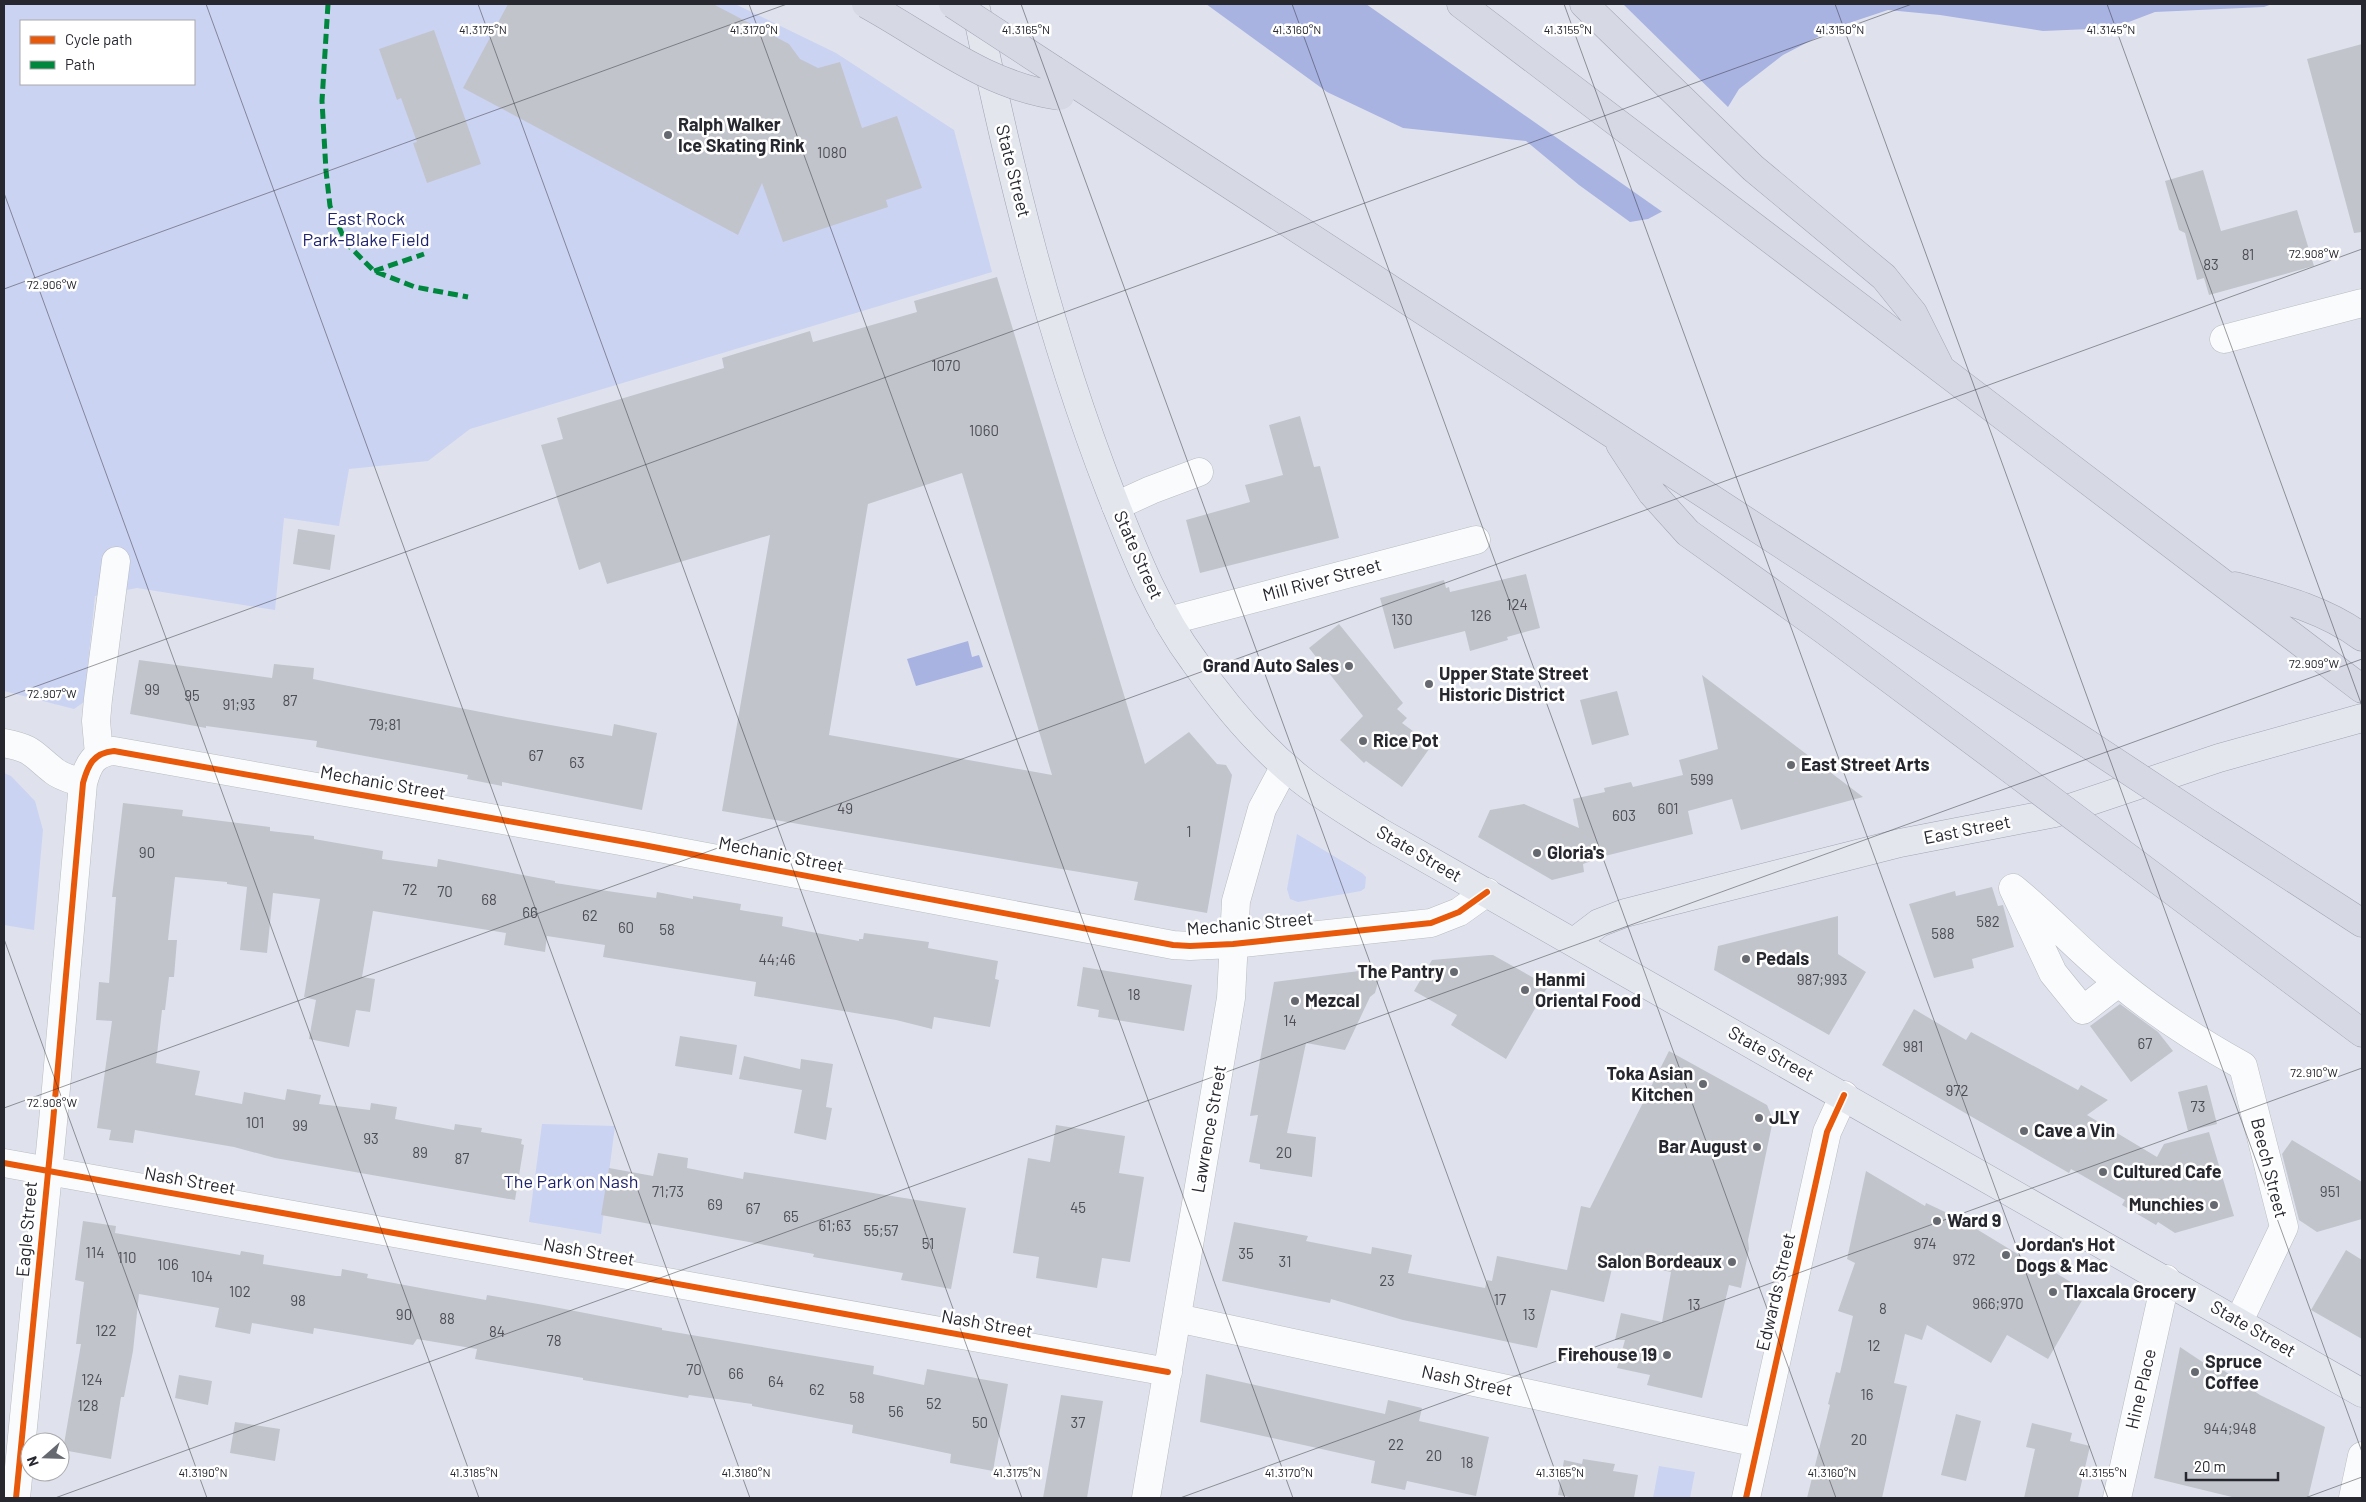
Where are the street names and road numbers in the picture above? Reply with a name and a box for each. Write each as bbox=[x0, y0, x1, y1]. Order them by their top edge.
street label: State Street bbox=[992, 122, 1036, 219]
street label: State Street bbox=[1110, 507, 1168, 602]
street label: Mill River Street bbox=[1260, 553, 1384, 605]
street label: Mechanic Street bbox=[319, 760, 448, 804]
street label: East Street bbox=[1922, 810, 2012, 848]
street label: State Street bbox=[1373, 820, 1466, 886]
street label: Mechanic Street bbox=[717, 831, 846, 877]
street label: Mechanic Street bbox=[1186, 907, 1314, 940]
street label: State Street bbox=[1725, 1021, 1818, 1086]
street label: Lawrence Street bbox=[1186, 1063, 1230, 1195]
street label: Beech Street bbox=[2247, 1115, 2293, 1220]
street label: Nash Street bbox=[143, 1161, 238, 1199]
street label: Eagle Street bbox=[11, 1180, 41, 1278]
street label: Edwards Street bbox=[1751, 1231, 1799, 1353]
street label: Nash Street bbox=[542, 1232, 637, 1270]
street label: State Street bbox=[2207, 1295, 2300, 1361]
street label: Nash Street bbox=[940, 1304, 1035, 1342]
street label: Hine Place bbox=[2120, 1346, 2160, 1431]
street label: Nash Street bbox=[1420, 1360, 1515, 1400]

